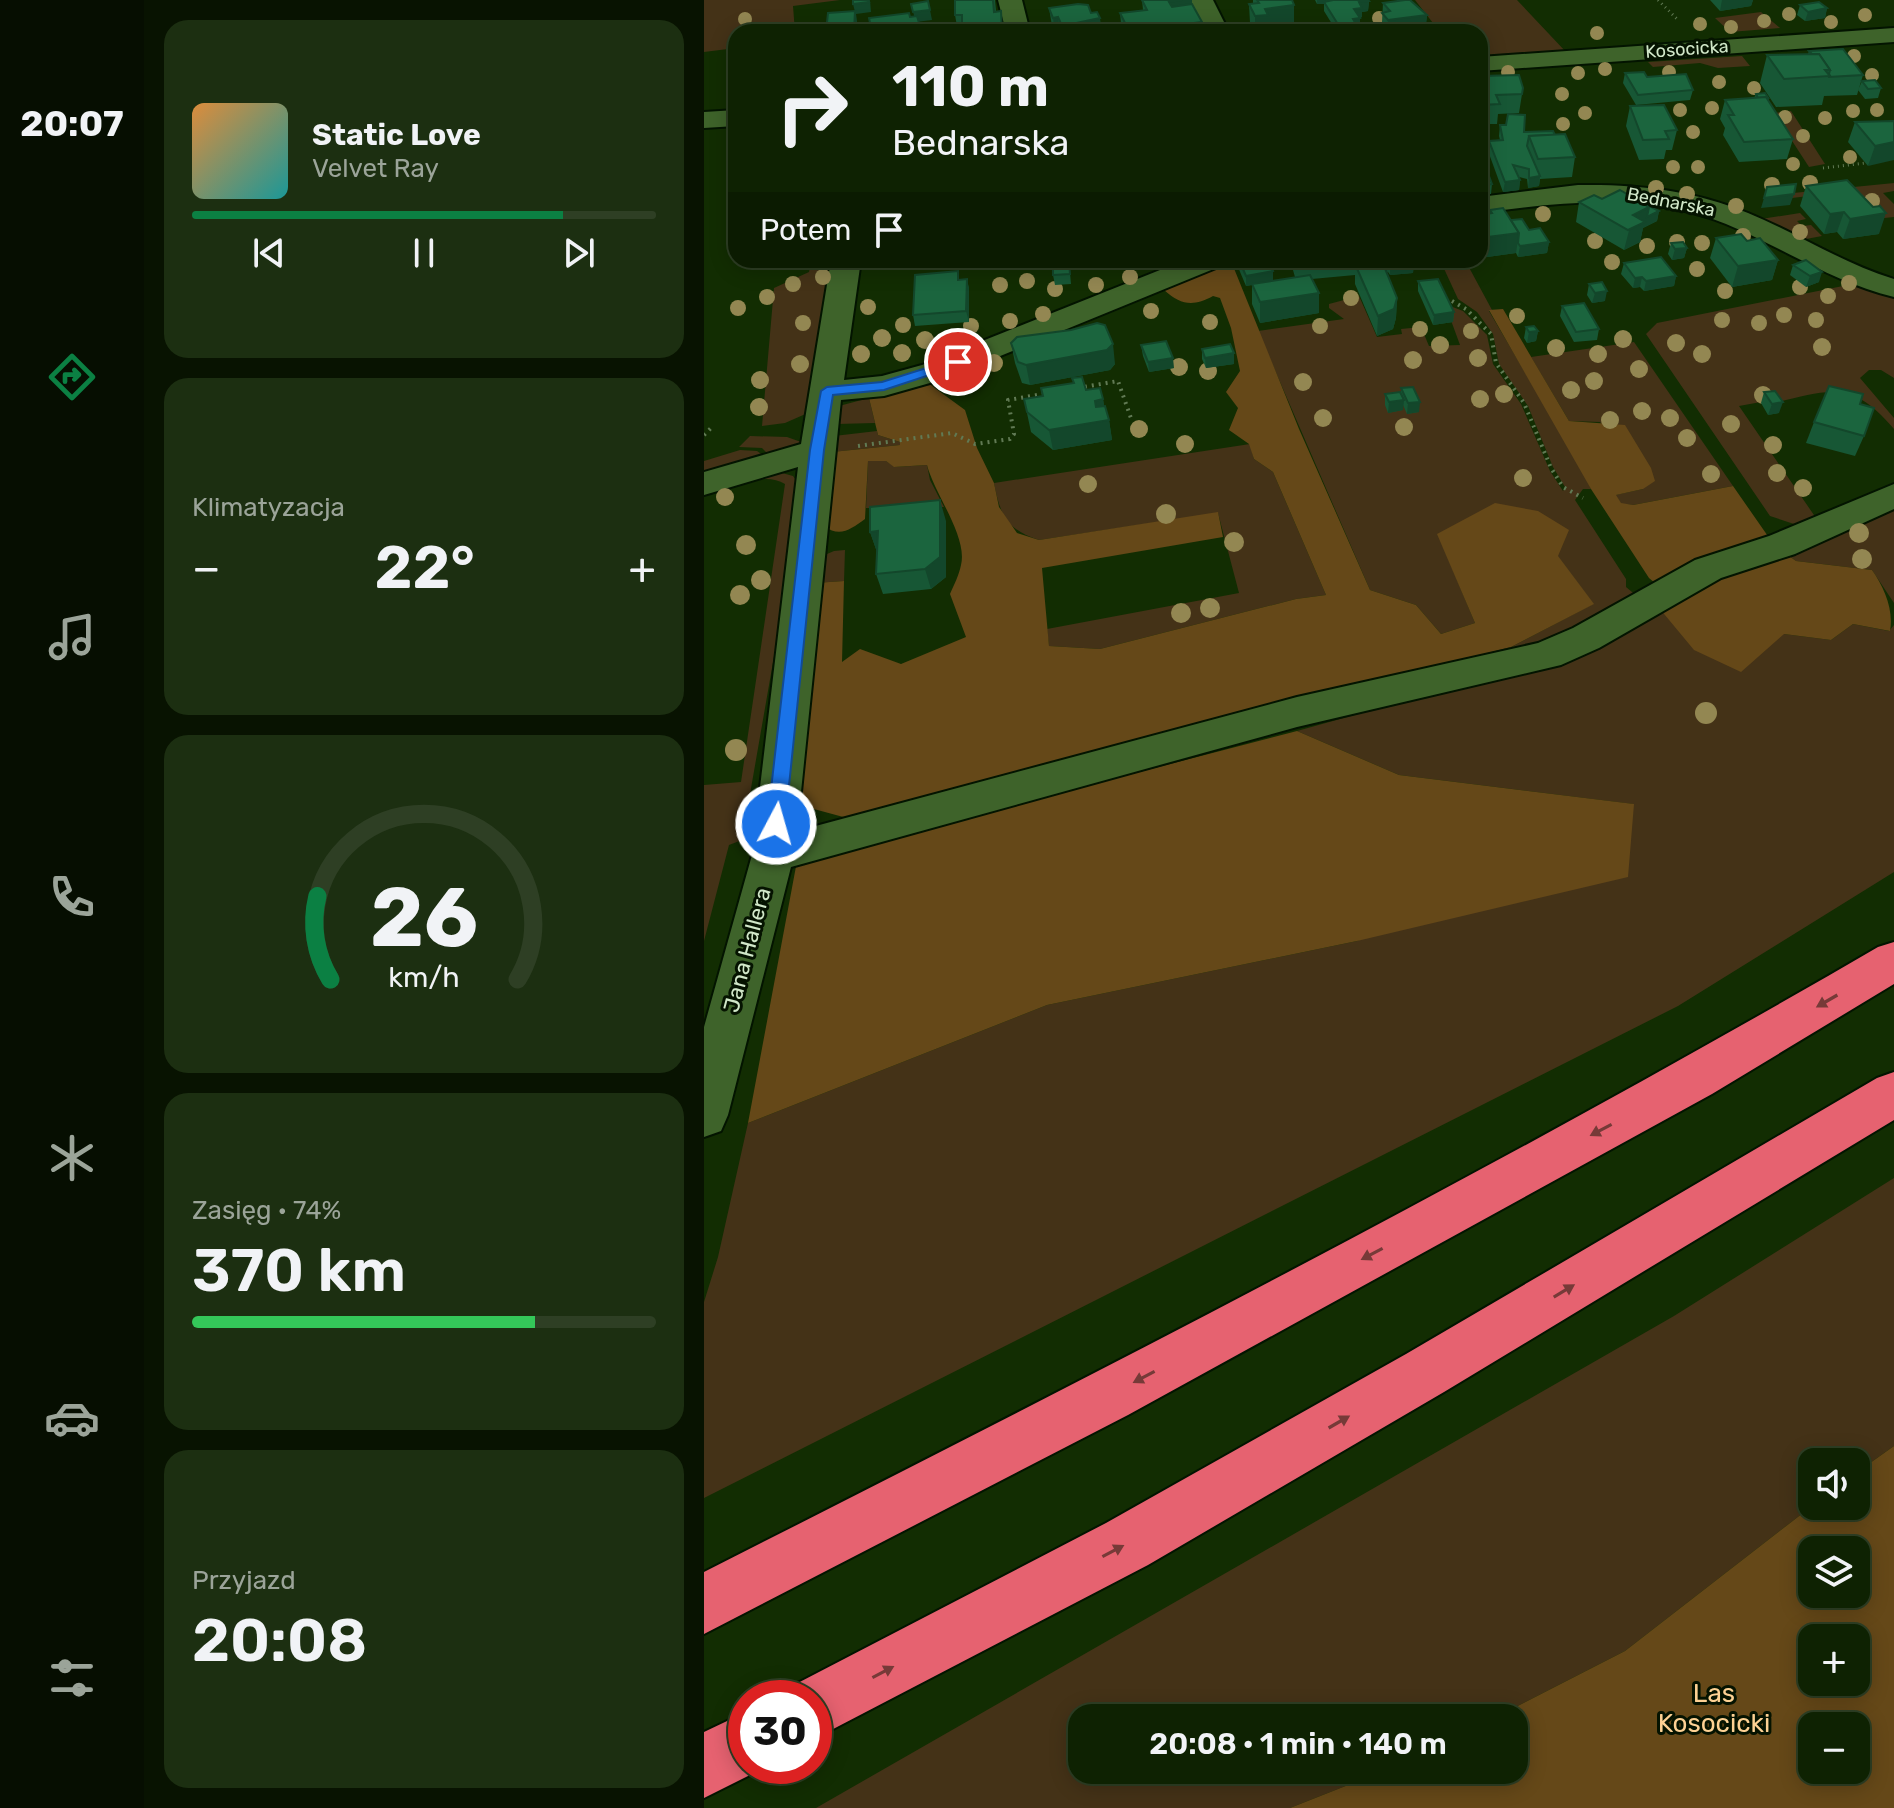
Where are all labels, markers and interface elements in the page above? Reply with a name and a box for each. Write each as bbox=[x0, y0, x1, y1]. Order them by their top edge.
street label: Kosocicka bbox=[1645, 35, 1729, 63]
text: 110 m bbox=[892, 54, 1049, 120]
icon: right bbox=[760, 56, 864, 160]
text: 20:07 bbox=[20, 102, 124, 145]
text: Static Love bbox=[312, 117, 481, 153]
text: Bednarska bbox=[892, 121, 1069, 164]
text: Velvet Ray bbox=[312, 153, 439, 184]
street label: Bednarska bbox=[1625, 183, 1717, 221]
icon: arrive bbox=[867, 208, 911, 252]
text: Potem bbox=[760, 212, 851, 248]
icon: previous bbox=[247, 231, 291, 275]
icon: pause bbox=[402, 231, 446, 275]
icon: next bbox=[557, 231, 601, 275]
pin bbox=[924, 328, 992, 396]
icon: arrive bbox=[936, 340, 980, 384]
icon: directions bbox=[44, 349, 100, 405]
text: Klimatyzacja bbox=[192, 492, 345, 523]
text: 22° bbox=[374, 532, 475, 603]
text: − bbox=[192, 542, 221, 594]
text: + bbox=[629, 542, 656, 594]
icon: music bbox=[44, 609, 100, 665]
position arrow bbox=[734, 782, 818, 866]
text: 26 bbox=[370, 868, 478, 967]
icon: phone bbox=[44, 869, 100, 925]
street label: Jana Hallera bbox=[717, 885, 777, 1015]
text: km/h bbox=[388, 960, 460, 994]
one-way arrow bbox=[1816, 994, 1838, 1008]
one-way arrow bbox=[1590, 1123, 1612, 1137]
icon: climate bbox=[44, 1130, 100, 1186]
text: Zasięg · 74% bbox=[192, 1195, 341, 1226]
text: 370 km bbox=[192, 1235, 406, 1306]
one-way arrow bbox=[1361, 1247, 1384, 1260]
one-way arrow bbox=[1553, 1284, 1575, 1298]
one-way arrow bbox=[1132, 1371, 1155, 1384]
icon: car bbox=[44, 1390, 100, 1446]
one-way arrow bbox=[1328, 1415, 1350, 1429]
map controls bbox=[1798, 1448, 1870, 1784]
button: sound bbox=[1798, 1448, 1870, 1520]
button: layers bbox=[1798, 1536, 1870, 1608]
one-way arrow bbox=[1102, 1544, 1124, 1558]
text: Przyjazd bbox=[192, 1565, 296, 1596]
text: 20:08 bbox=[192, 1605, 367, 1676]
button: + bbox=[1798, 1624, 1870, 1696]
icon: filters bbox=[44, 1650, 100, 1706]
one-way arrow bbox=[872, 1665, 894, 1679]
park label: Las Kosocicki bbox=[1658, 1678, 1770, 1739]
speed limit sign: 30 bbox=[728, 1680, 832, 1784]
button: − bbox=[1798, 1712, 1870, 1784]
text: 20:08 · 1 min · 140 m bbox=[1149, 1726, 1447, 1762]

